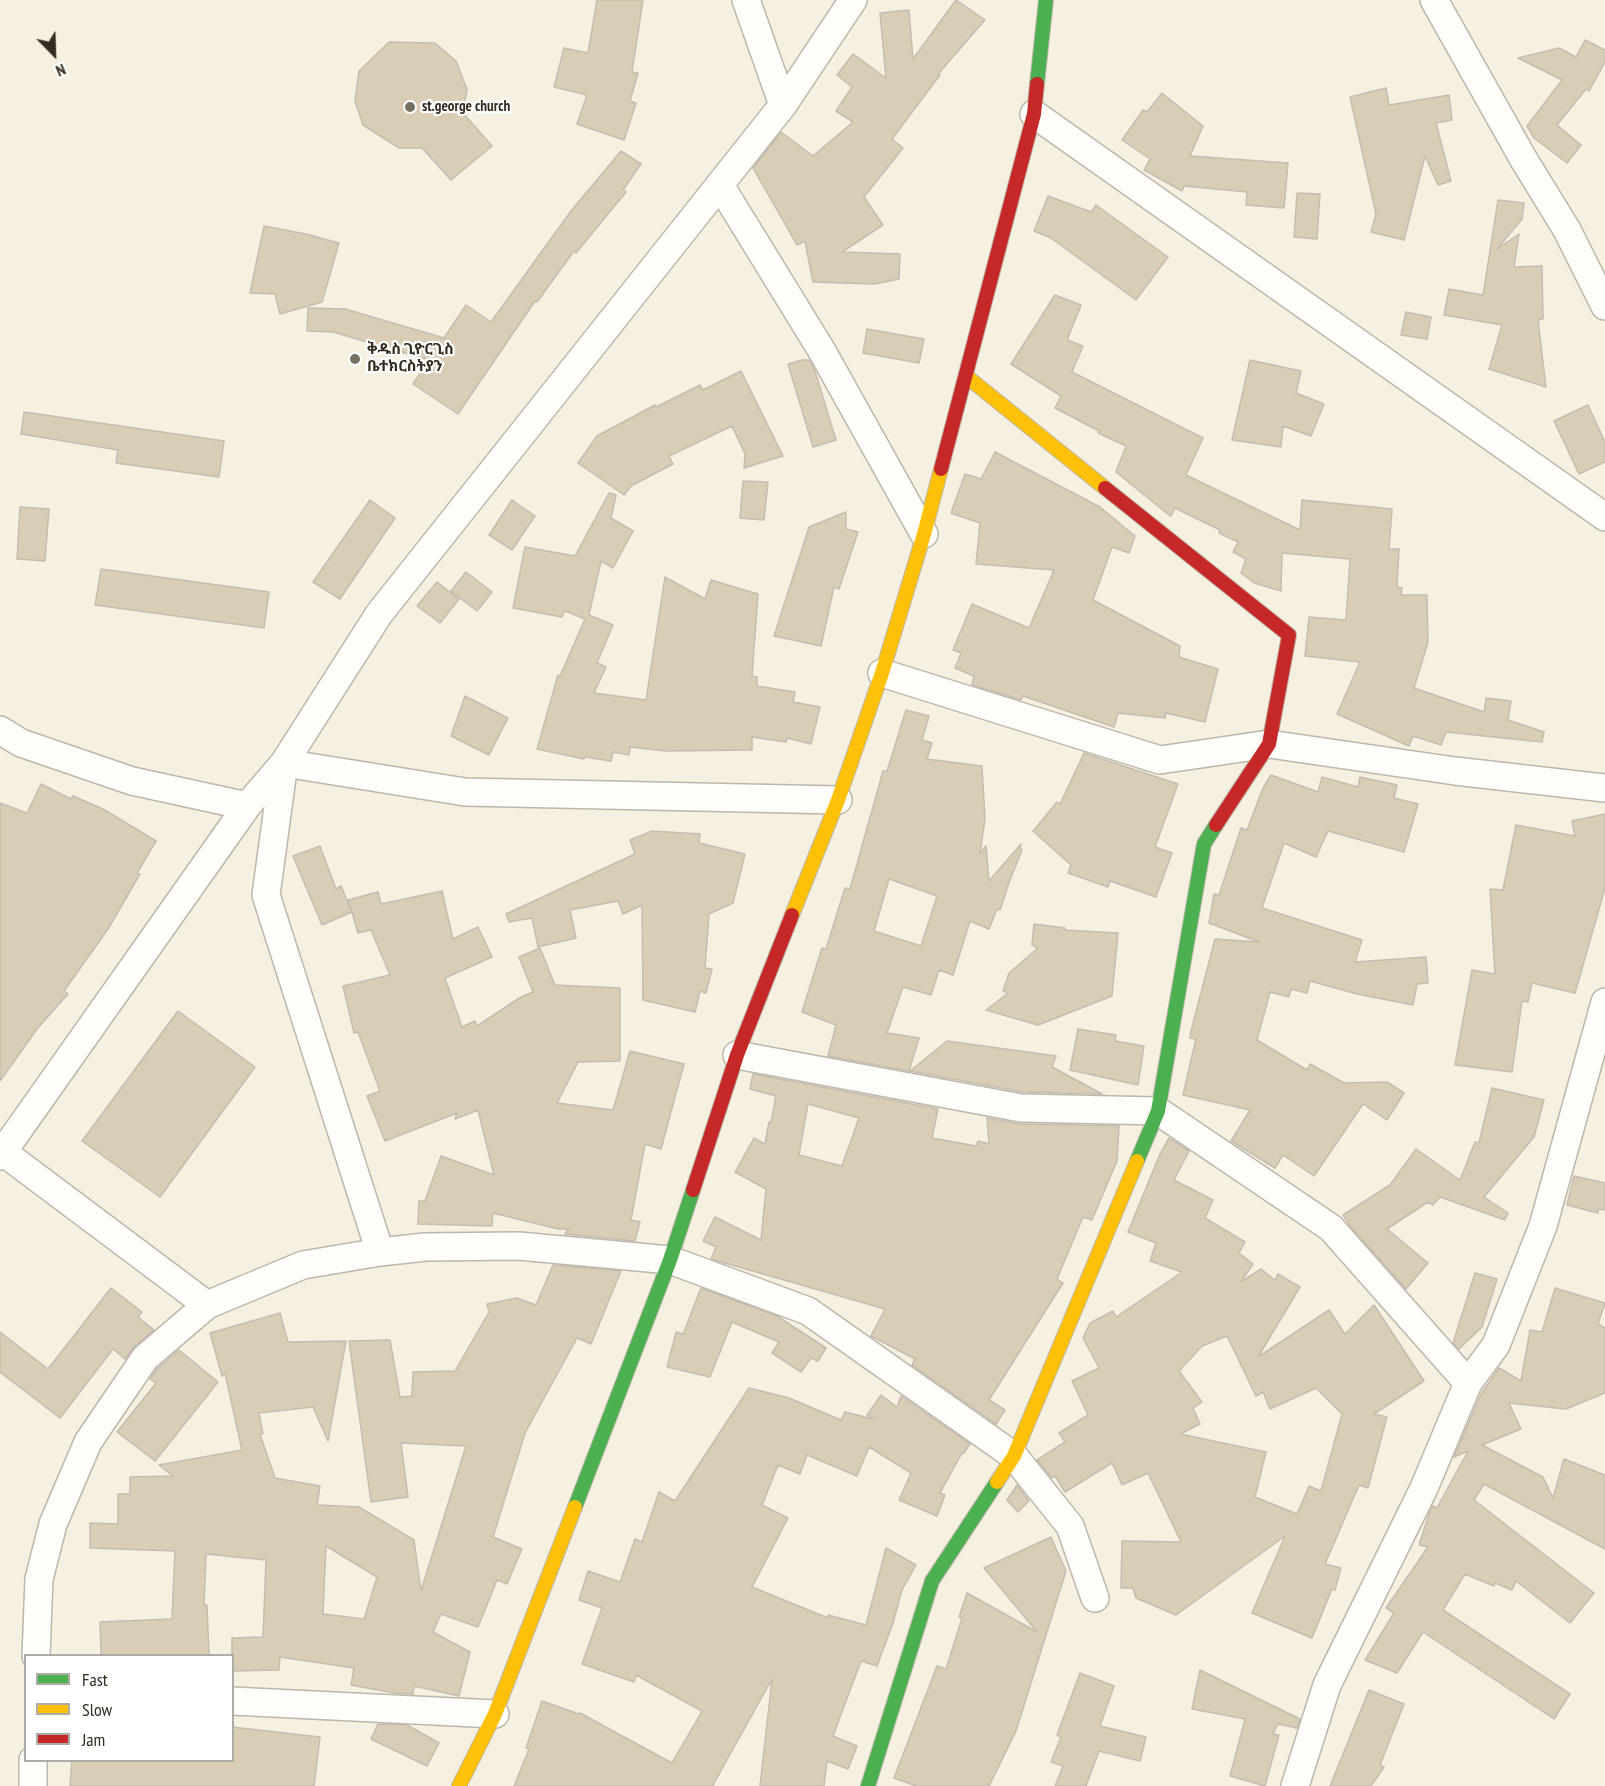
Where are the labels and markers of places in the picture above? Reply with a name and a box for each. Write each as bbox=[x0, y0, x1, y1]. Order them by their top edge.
place label: st.george church bbox=[422, 98, 510, 116]
marker: st.george church bbox=[403, 100, 417, 114]
place label: ቅዱስ ጊዮርጊስ ቤተክርስትያን bbox=[367, 341, 454, 376]
marker: ቅዱስ ጊዮርጊስ ቤተክርስትያን bbox=[348, 352, 362, 366]

